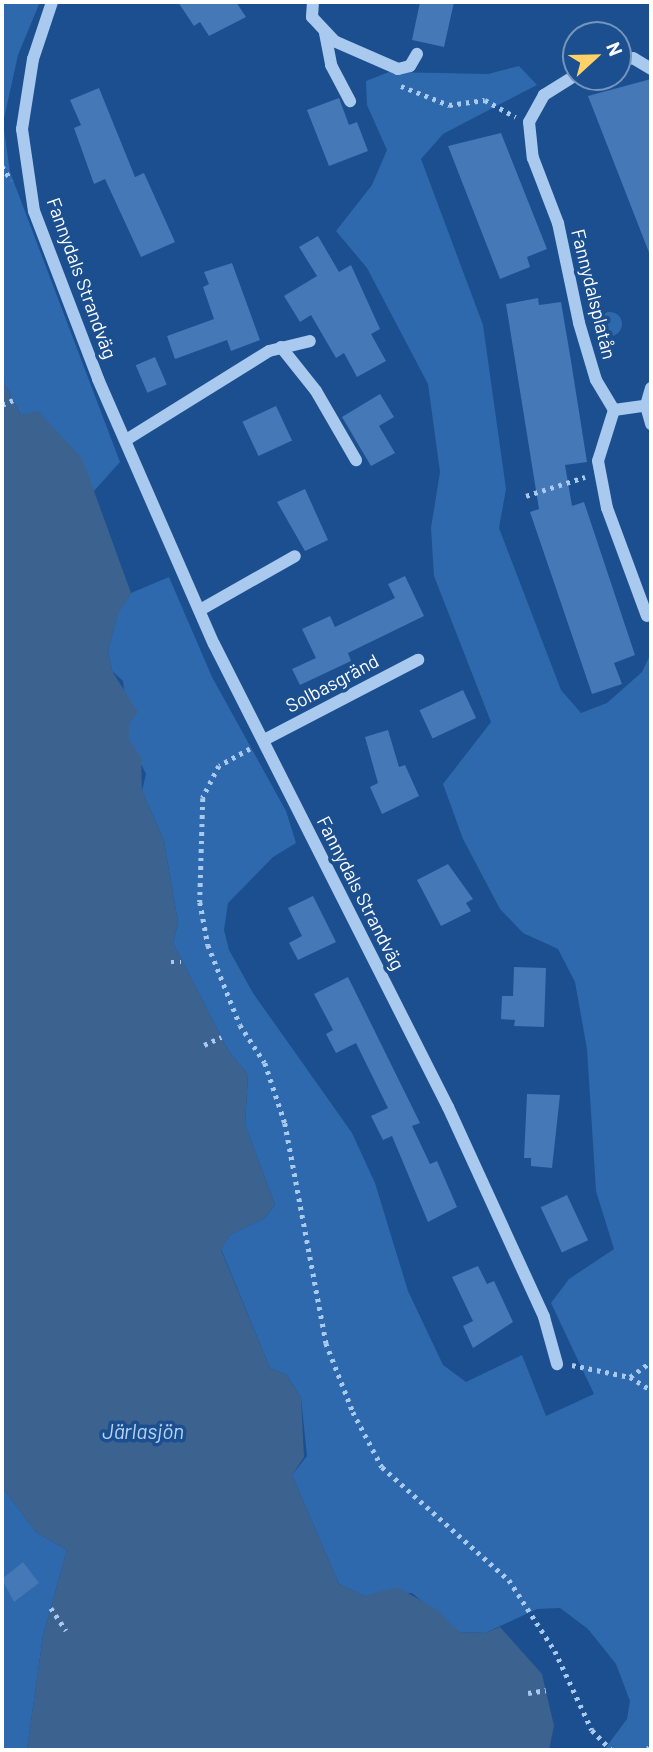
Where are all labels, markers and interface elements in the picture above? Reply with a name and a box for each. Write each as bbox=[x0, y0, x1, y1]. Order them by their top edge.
north arrow bbox=[562, 21, 632, 91]
text: N bbox=[602, 39, 628, 59]
street label: Fannydals Strandväg bbox=[42, 194, 122, 362]
street label: Fannydalsplatån bbox=[567, 226, 621, 362]
street label: Solbasgränd bbox=[281, 649, 383, 717]
street label: Fannydals Strandväg bbox=[312, 812, 410, 974]
water label: Järlasjön bbox=[102, 1418, 184, 1444]

